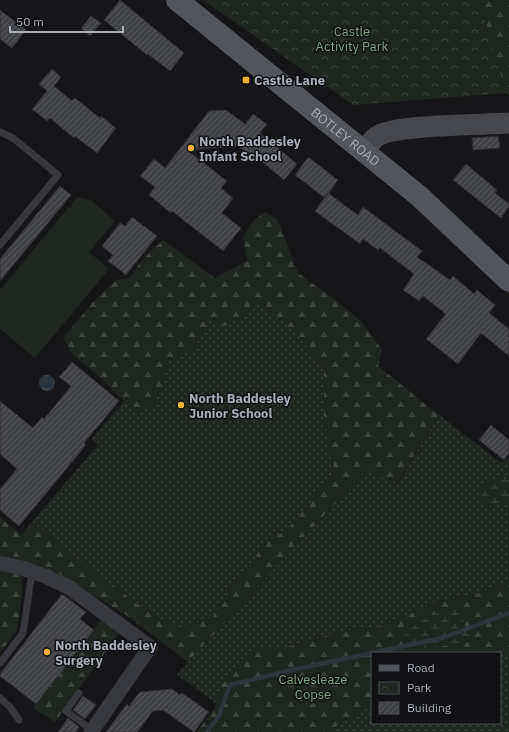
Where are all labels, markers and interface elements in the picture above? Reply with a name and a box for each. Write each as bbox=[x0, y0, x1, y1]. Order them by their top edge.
scale bar bbox=[10, 8, 123, 34]
text: 50 m bbox=[16, 14, 44, 29]
park label: Castle Activity Park bbox=[316, 23, 389, 55]
place label: Castle Lane bbox=[254, 72, 325, 89]
marker: Castle Lane bbox=[241, 75, 251, 85]
street label: BOTLEY ROAD bbox=[307, 104, 383, 170]
place label: North Baddesley Infant School bbox=[199, 133, 301, 165]
marker: North Baddesley Infant School bbox=[186, 143, 196, 153]
place label: North Baddesley Junior School bbox=[189, 390, 291, 422]
marker: North Baddesley Junior School bbox=[176, 400, 186, 410]
place label: North Baddesley Surgery bbox=[55, 637, 157, 669]
marker: North Baddesley Surgery bbox=[42, 647, 52, 657]
legend bbox=[371, 652, 501, 724]
text: Road bbox=[407, 660, 435, 675]
park label: Calvesleaze Copse bbox=[279, 671, 347, 703]
text: Park bbox=[407, 680, 432, 695]
text: Building bbox=[407, 700, 452, 715]

